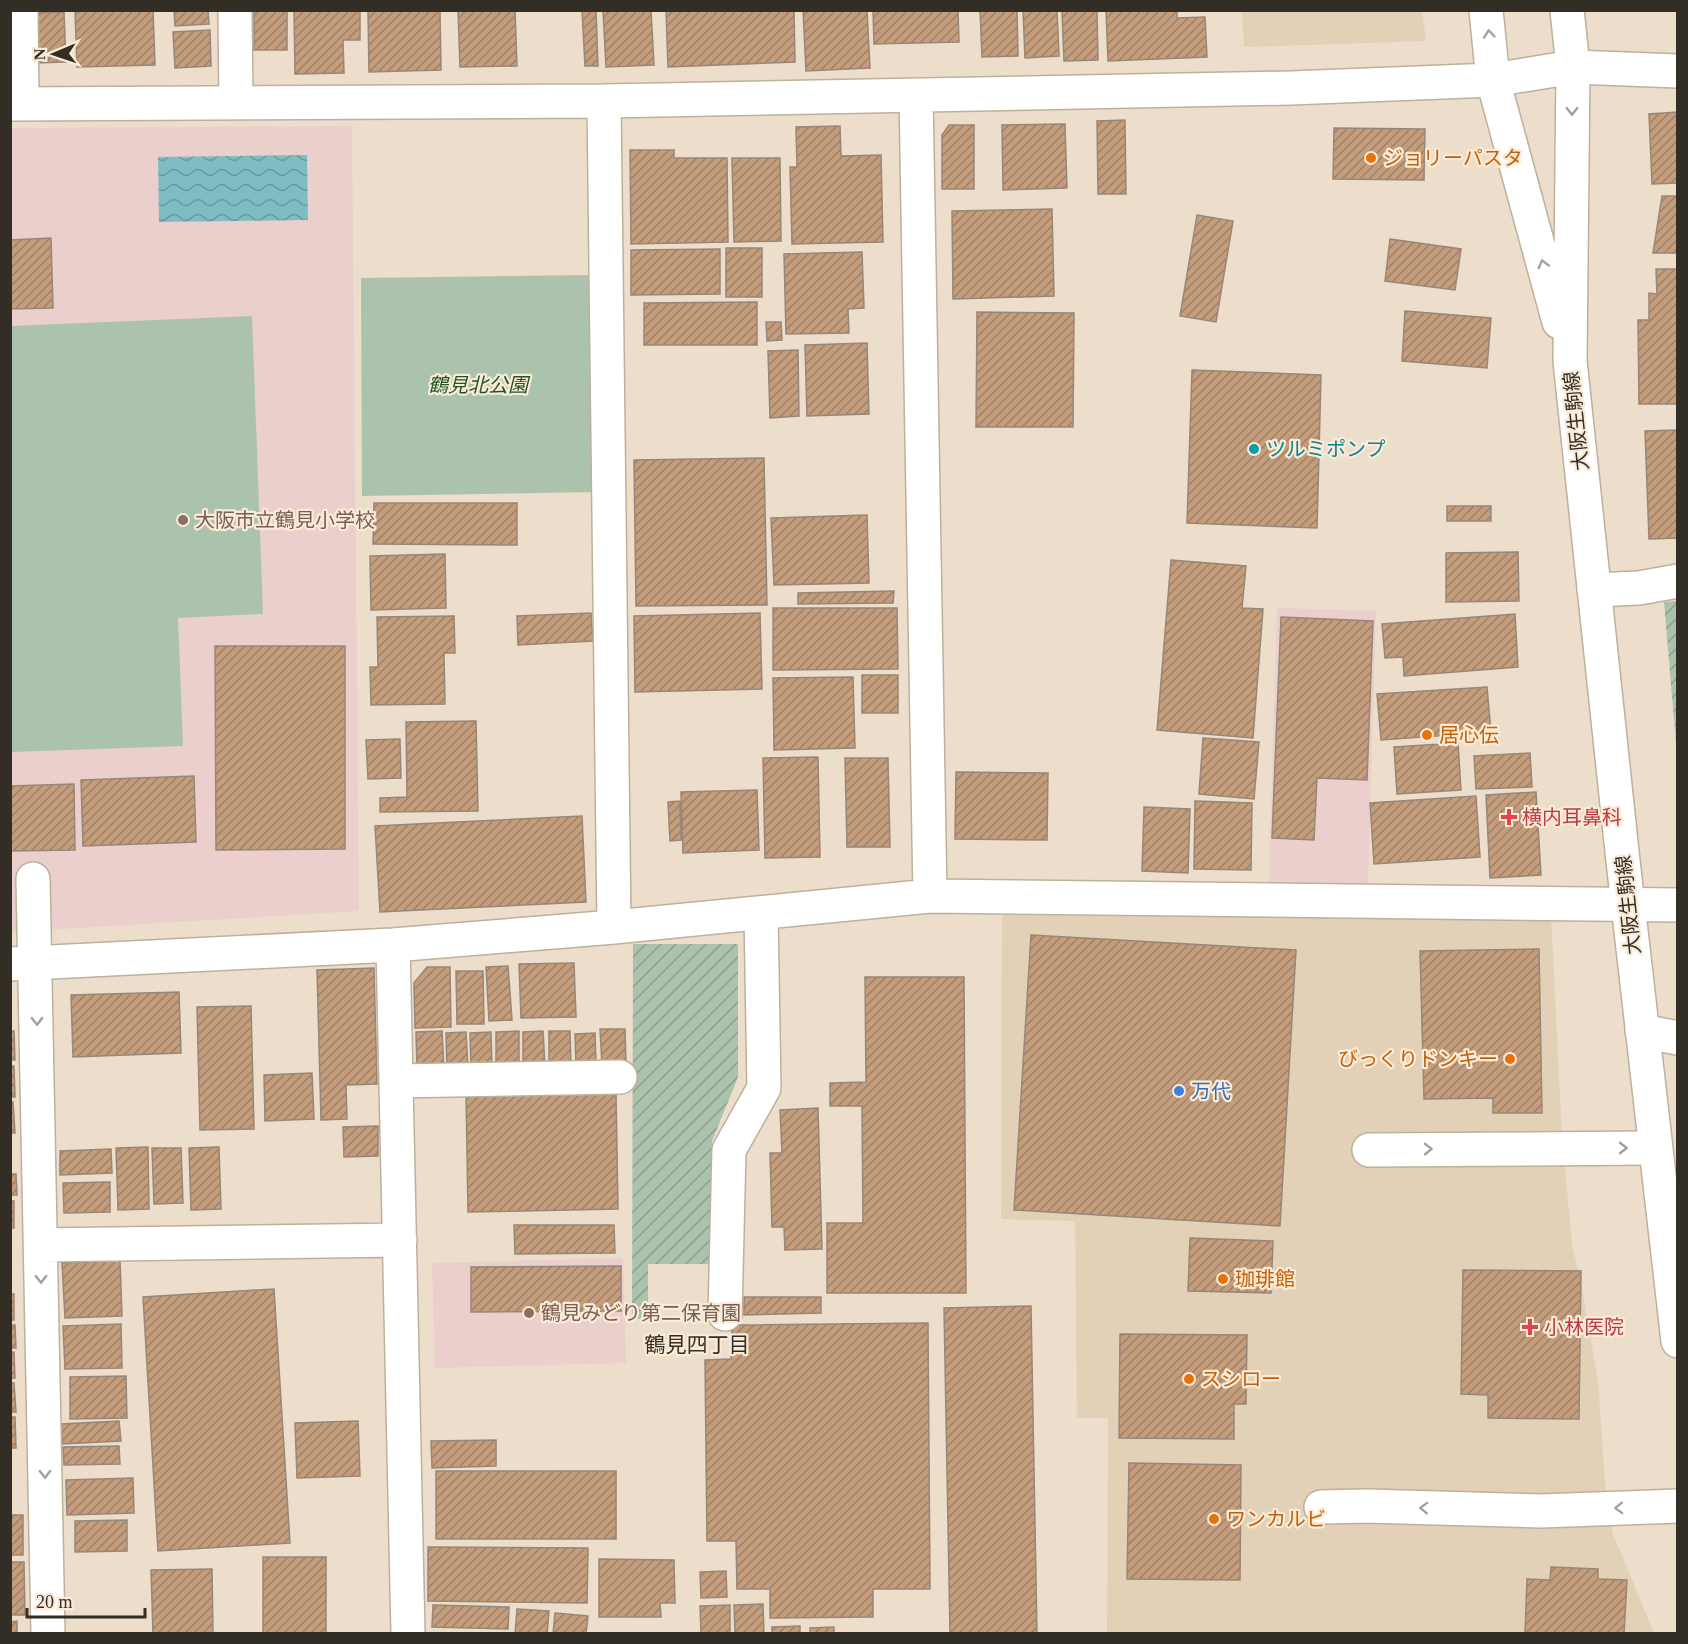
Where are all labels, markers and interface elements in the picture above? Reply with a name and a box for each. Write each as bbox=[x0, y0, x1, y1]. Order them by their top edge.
north arrow bbox=[24, 24, 84, 84]
one-way arrow bbox=[1483, 29, 1496, 38]
text: N bbox=[31, 48, 48, 61]
one-way arrow bbox=[1566, 106, 1578, 115]
place label: ジョリーパスタ bbox=[1383, 147, 1523, 169]
marker: ジョリーパスタ bbox=[1364, 151, 1378, 165]
one-way arrow bbox=[1538, 259, 1551, 269]
street label: 大阪生駒線 bbox=[1560, 370, 1592, 472]
park label: 鶴見北公園 bbox=[428, 374, 531, 396]
place label: ツルミポンプ bbox=[1266, 438, 1385, 460]
marker: ツルミポンプ bbox=[1247, 442, 1261, 456]
place label: 大阪市立鶴見小学校 bbox=[195, 509, 375, 531]
marker: 大阪市立鶴見小学校 bbox=[176, 513, 190, 527]
place label: 居心伝 bbox=[1439, 724, 1499, 746]
marker: 居心伝 bbox=[1420, 728, 1434, 742]
place label: 横内耳鼻科 bbox=[1522, 806, 1622, 828]
marker: 横内耳鼻科 bbox=[1500, 808, 1518, 826]
street label: 大阪生駒線 bbox=[1612, 854, 1644, 956]
one-way arrow bbox=[30, 1017, 43, 1026]
place label: びっくりドンキー bbox=[1338, 1048, 1498, 1070]
marker: びっくりドンキー bbox=[1503, 1052, 1517, 1066]
place label: 万代 bbox=[1191, 1080, 1231, 1102]
marker: 万代 bbox=[1172, 1084, 1186, 1098]
one-way arrow bbox=[1618, 1142, 1627, 1154]
one-way arrow bbox=[1423, 1143, 1432, 1155]
place label: 珈琲館 bbox=[1235, 1268, 1295, 1290]
marker: 珈琲館 bbox=[1216, 1272, 1230, 1286]
one-way arrow bbox=[35, 1275, 48, 1284]
place label: 鶴見みどり第二保育園 bbox=[541, 1302, 741, 1324]
marker: 鶴見みどり第二保育園 bbox=[522, 1306, 536, 1320]
place label: 小林医院 bbox=[1544, 1316, 1624, 1338]
marker: 小林医院 bbox=[1521, 1318, 1539, 1336]
district label: 鶴見四丁目 bbox=[645, 1333, 750, 1357]
place label: スシロー bbox=[1201, 1368, 1281, 1390]
marker: スシロー bbox=[1182, 1372, 1196, 1386]
one-way arrow bbox=[39, 1470, 51, 1479]
one-way arrow bbox=[1420, 1501, 1429, 1514]
one-way arrow bbox=[1615, 1502, 1624, 1515]
place label: ワンカルビ bbox=[1226, 1508, 1326, 1530]
marker: ワンカルビ bbox=[1207, 1512, 1221, 1526]
scale bar bbox=[27, 1581, 146, 1619]
text: 20 m bbox=[36, 1592, 73, 1612]

